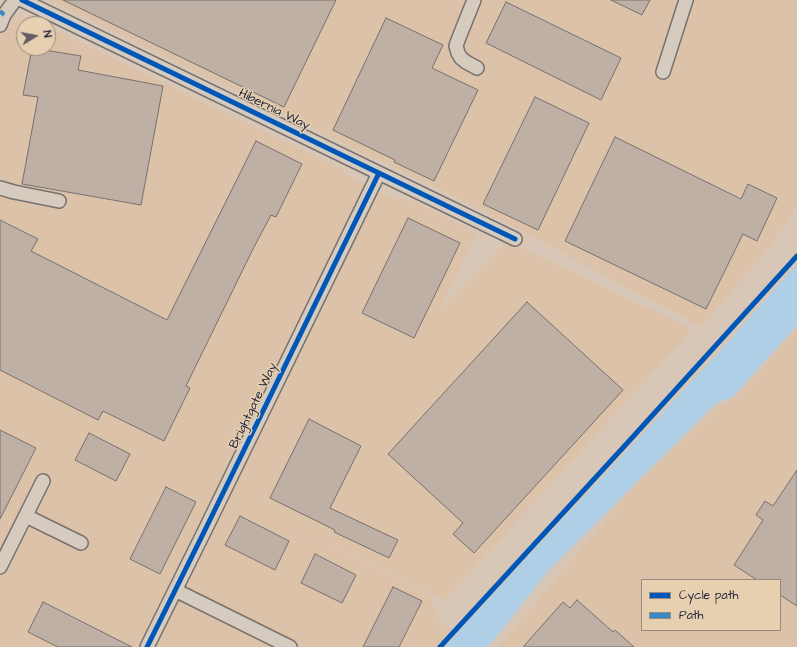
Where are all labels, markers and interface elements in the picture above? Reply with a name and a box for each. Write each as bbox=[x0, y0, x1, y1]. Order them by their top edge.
north arrow bbox=[16, 16, 56, 56]
text: N bbox=[39, 29, 55, 39]
street label: Hibernia Way bbox=[236, 86, 312, 134]
street label: Brightgate Way bbox=[226, 361, 282, 451]
legend bbox=[641, 579, 781, 631]
text: Cycle path bbox=[679, 587, 738, 604]
text: Path bbox=[679, 607, 704, 624]

